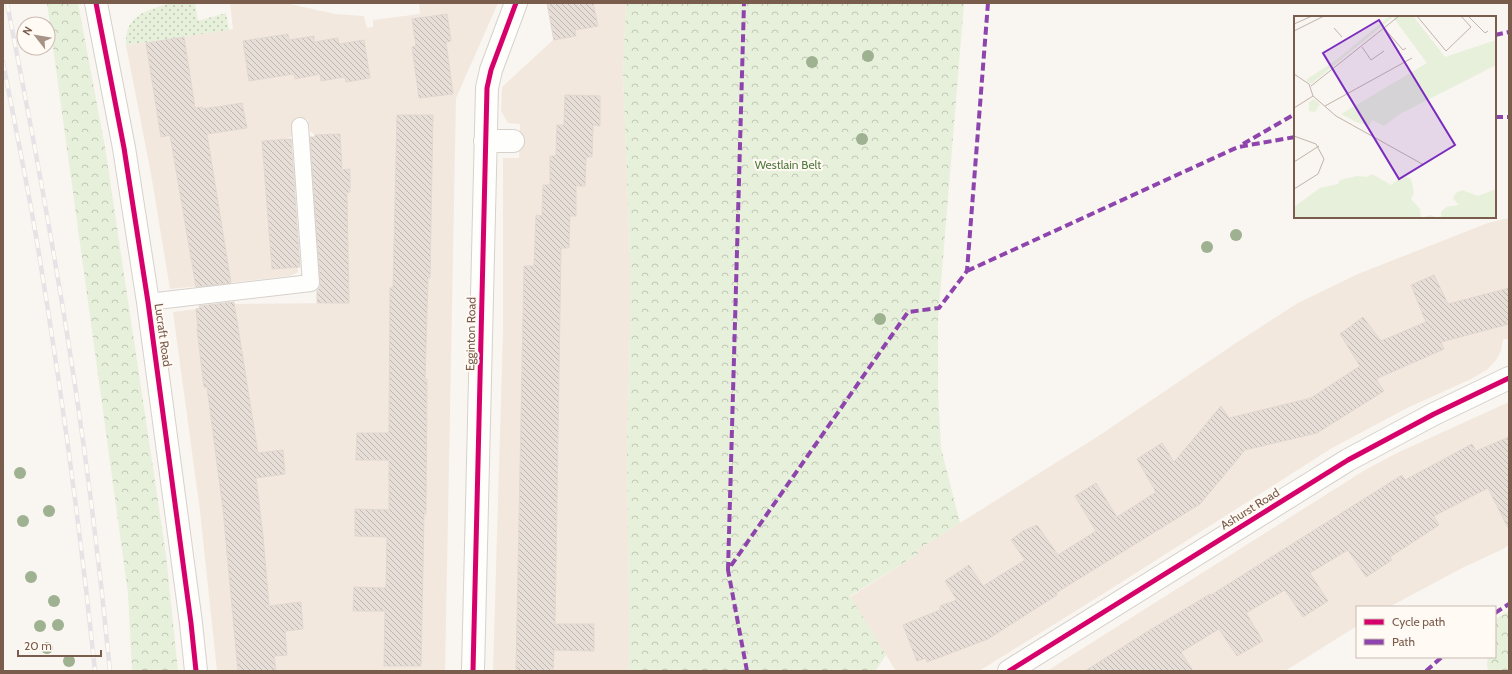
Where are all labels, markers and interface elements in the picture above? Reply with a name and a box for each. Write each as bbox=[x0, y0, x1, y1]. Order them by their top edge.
north arrow bbox=[16, 16, 56, 56]
inset map bbox=[1294, 16, 1496, 218]
text: N bbox=[19, 24, 35, 38]
park label: Westlain Belt bbox=[755, 157, 821, 172]
street label: Egginton Road bbox=[462, 297, 479, 371]
street label: Lucraft Road bbox=[152, 302, 175, 368]
street label: Ashurst Road bbox=[1217, 485, 1282, 533]
legend bbox=[1356, 606, 1496, 658]
text: Cycle path bbox=[1392, 614, 1445, 629]
scale bar bbox=[18, 632, 101, 658]
text: Path bbox=[1392, 634, 1415, 649]
text: 20 m bbox=[24, 638, 52, 653]

